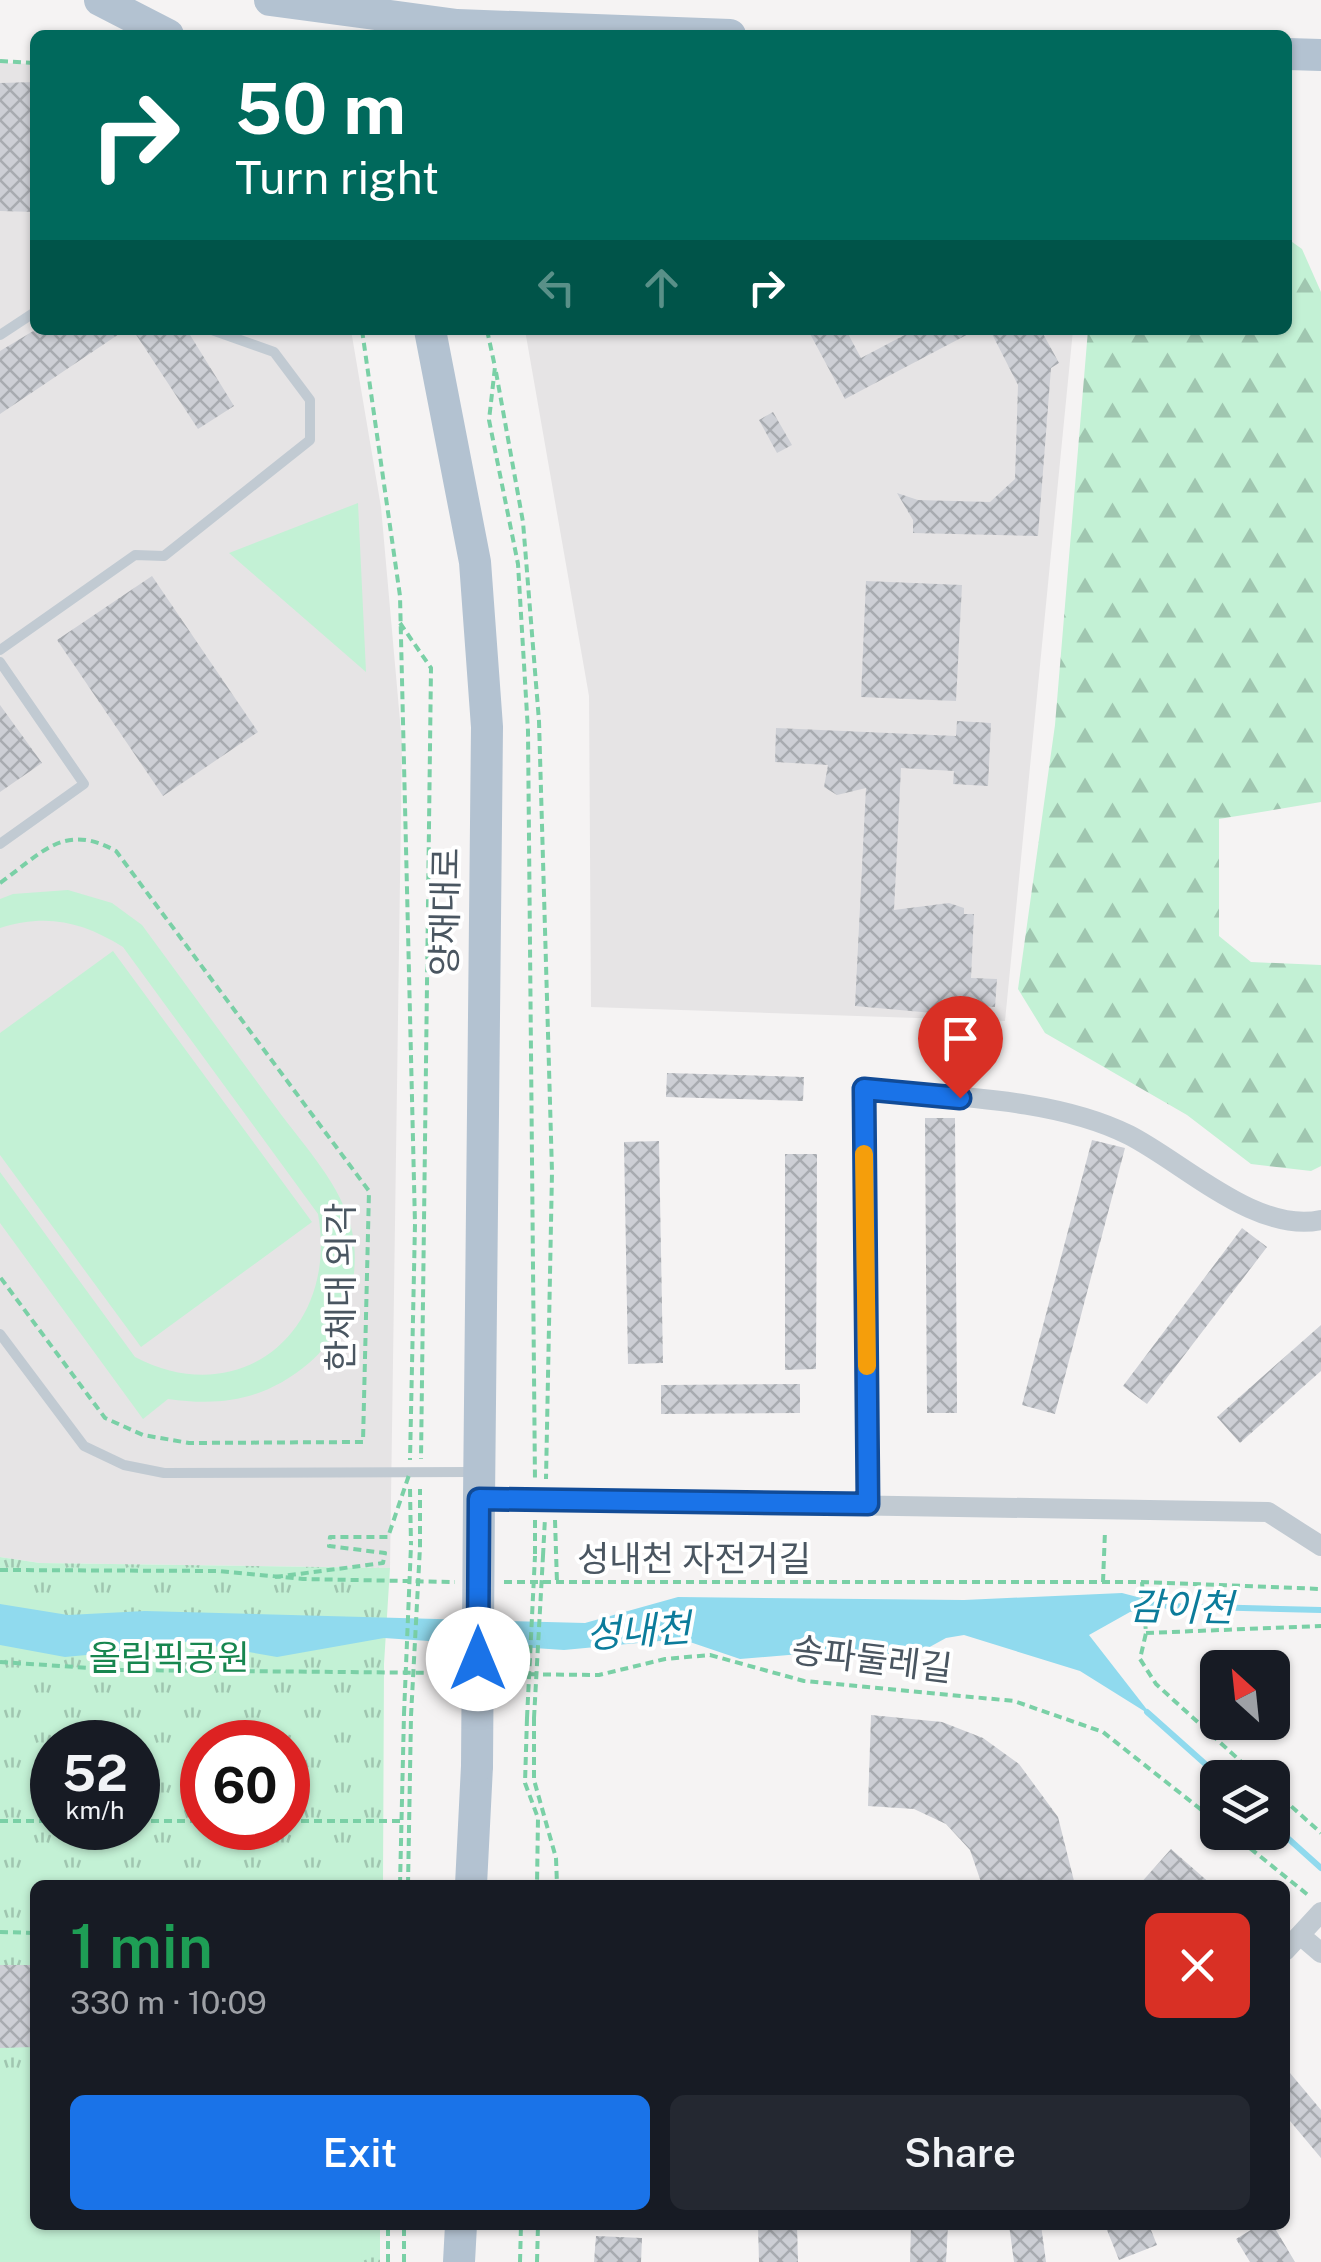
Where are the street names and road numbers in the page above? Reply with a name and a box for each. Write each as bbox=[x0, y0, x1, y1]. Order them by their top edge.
street label: 양재대로 bbox=[423, 847, 467, 977]
street label: 한체대 외각 bbox=[320, 1202, 361, 1372]
street label: 성내천 자전거길 bbox=[577, 1538, 811, 1579]
street label: 송파둘레길 bbox=[790, 1629, 954, 1689]

